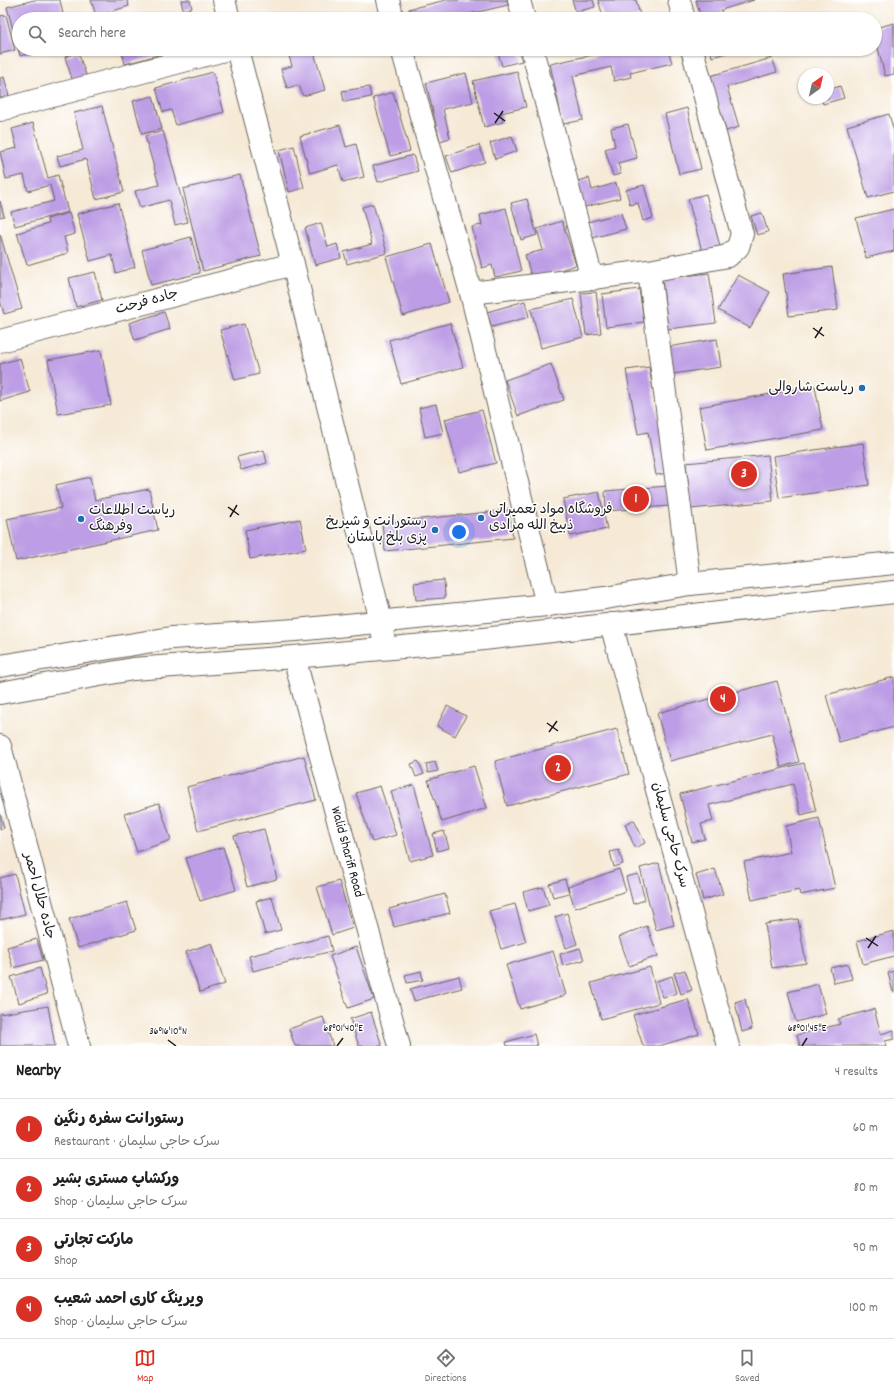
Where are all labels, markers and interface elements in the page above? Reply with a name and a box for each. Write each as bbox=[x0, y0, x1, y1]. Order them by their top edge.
search box bbox=[12, 12, 882, 56]
icon: search bbox=[26, 23, 48, 45]
text: Search here bbox=[58, 23, 126, 45]
north arrow bbox=[798, 68, 834, 104]
street label: جاده فرحت bbox=[113, 284, 181, 320]
place label: ریاست شاروالی bbox=[769, 378, 854, 398]
marker: ریاست شاروالی bbox=[857, 383, 867, 393]
pin: 3 bbox=[731, 459, 757, 489]
pin: 1 bbox=[623, 484, 649, 514]
place label: فروشگاه مواد تعمیراتی ذبیخ الله مرادی bbox=[489, 500, 613, 536]
place label: ریاست اطلاعات وفرهنگ bbox=[89, 501, 175, 537]
place label: رستورانت و شیریخ پزی بلخ باستان bbox=[326, 512, 427, 548]
marker: فروشگاه مواد تعمیراتی ذبیخ الله مرادی bbox=[476, 513, 486, 523]
marker: ریاست اطلاعات وفرهنگ bbox=[76, 514, 86, 524]
your location bbox=[449, 522, 469, 542]
marker: رستورانت و شیریخ پزی بلخ باستان bbox=[430, 525, 440, 535]
pin: 4 bbox=[710, 684, 736, 714]
pin: 2 bbox=[545, 753, 571, 783]
street label: سرک حاجی سلیمان bbox=[646, 780, 694, 890]
street label: Walid Sharifi Road bbox=[325, 804, 368, 900]
street label: جاده حلال احمر bbox=[18, 850, 60, 942]
text: 68°01'40"E bbox=[323, 1022, 363, 1036]
text: 68°01'45"E bbox=[788, 1022, 827, 1036]
text: 36°16'10"N bbox=[149, 1025, 187, 1039]
text: Nearby bbox=[16, 1060, 60, 1084]
text: 4 results bbox=[835, 1063, 878, 1082]
text: رستورانت سفره رنگین bbox=[54, 1109, 184, 1131]
text: 1 bbox=[28, 1119, 30, 1138]
text: 60 m bbox=[853, 1119, 878, 1138]
text: Restaurant · سرک حاجی سلیمان bbox=[54, 1133, 220, 1152]
text: ورکشاپ مستری بشیر bbox=[54, 1169, 179, 1191]
text: 2 bbox=[26, 1179, 32, 1198]
text: 80 m bbox=[854, 1179, 878, 1198]
text: Shop · سرک حاجی سلیمان bbox=[54, 1193, 188, 1212]
text: مارکت تجارتی bbox=[54, 1230, 133, 1252]
text: 3 bbox=[26, 1239, 32, 1258]
text: 90 m bbox=[853, 1239, 878, 1258]
text: Shop bbox=[54, 1252, 77, 1271]
text: ویرینگ کاری احمد شعیب bbox=[54, 1289, 204, 1311]
text: 4 bbox=[26, 1299, 32, 1318]
text: 100 m bbox=[849, 1299, 878, 1318]
text: Shop · سرک حاجی سلیمان bbox=[54, 1313, 188, 1332]
tab: Map bbox=[134, 1347, 156, 1387]
tab: Directions bbox=[425, 1347, 467, 1387]
tab: Saved bbox=[735, 1347, 760, 1387]

